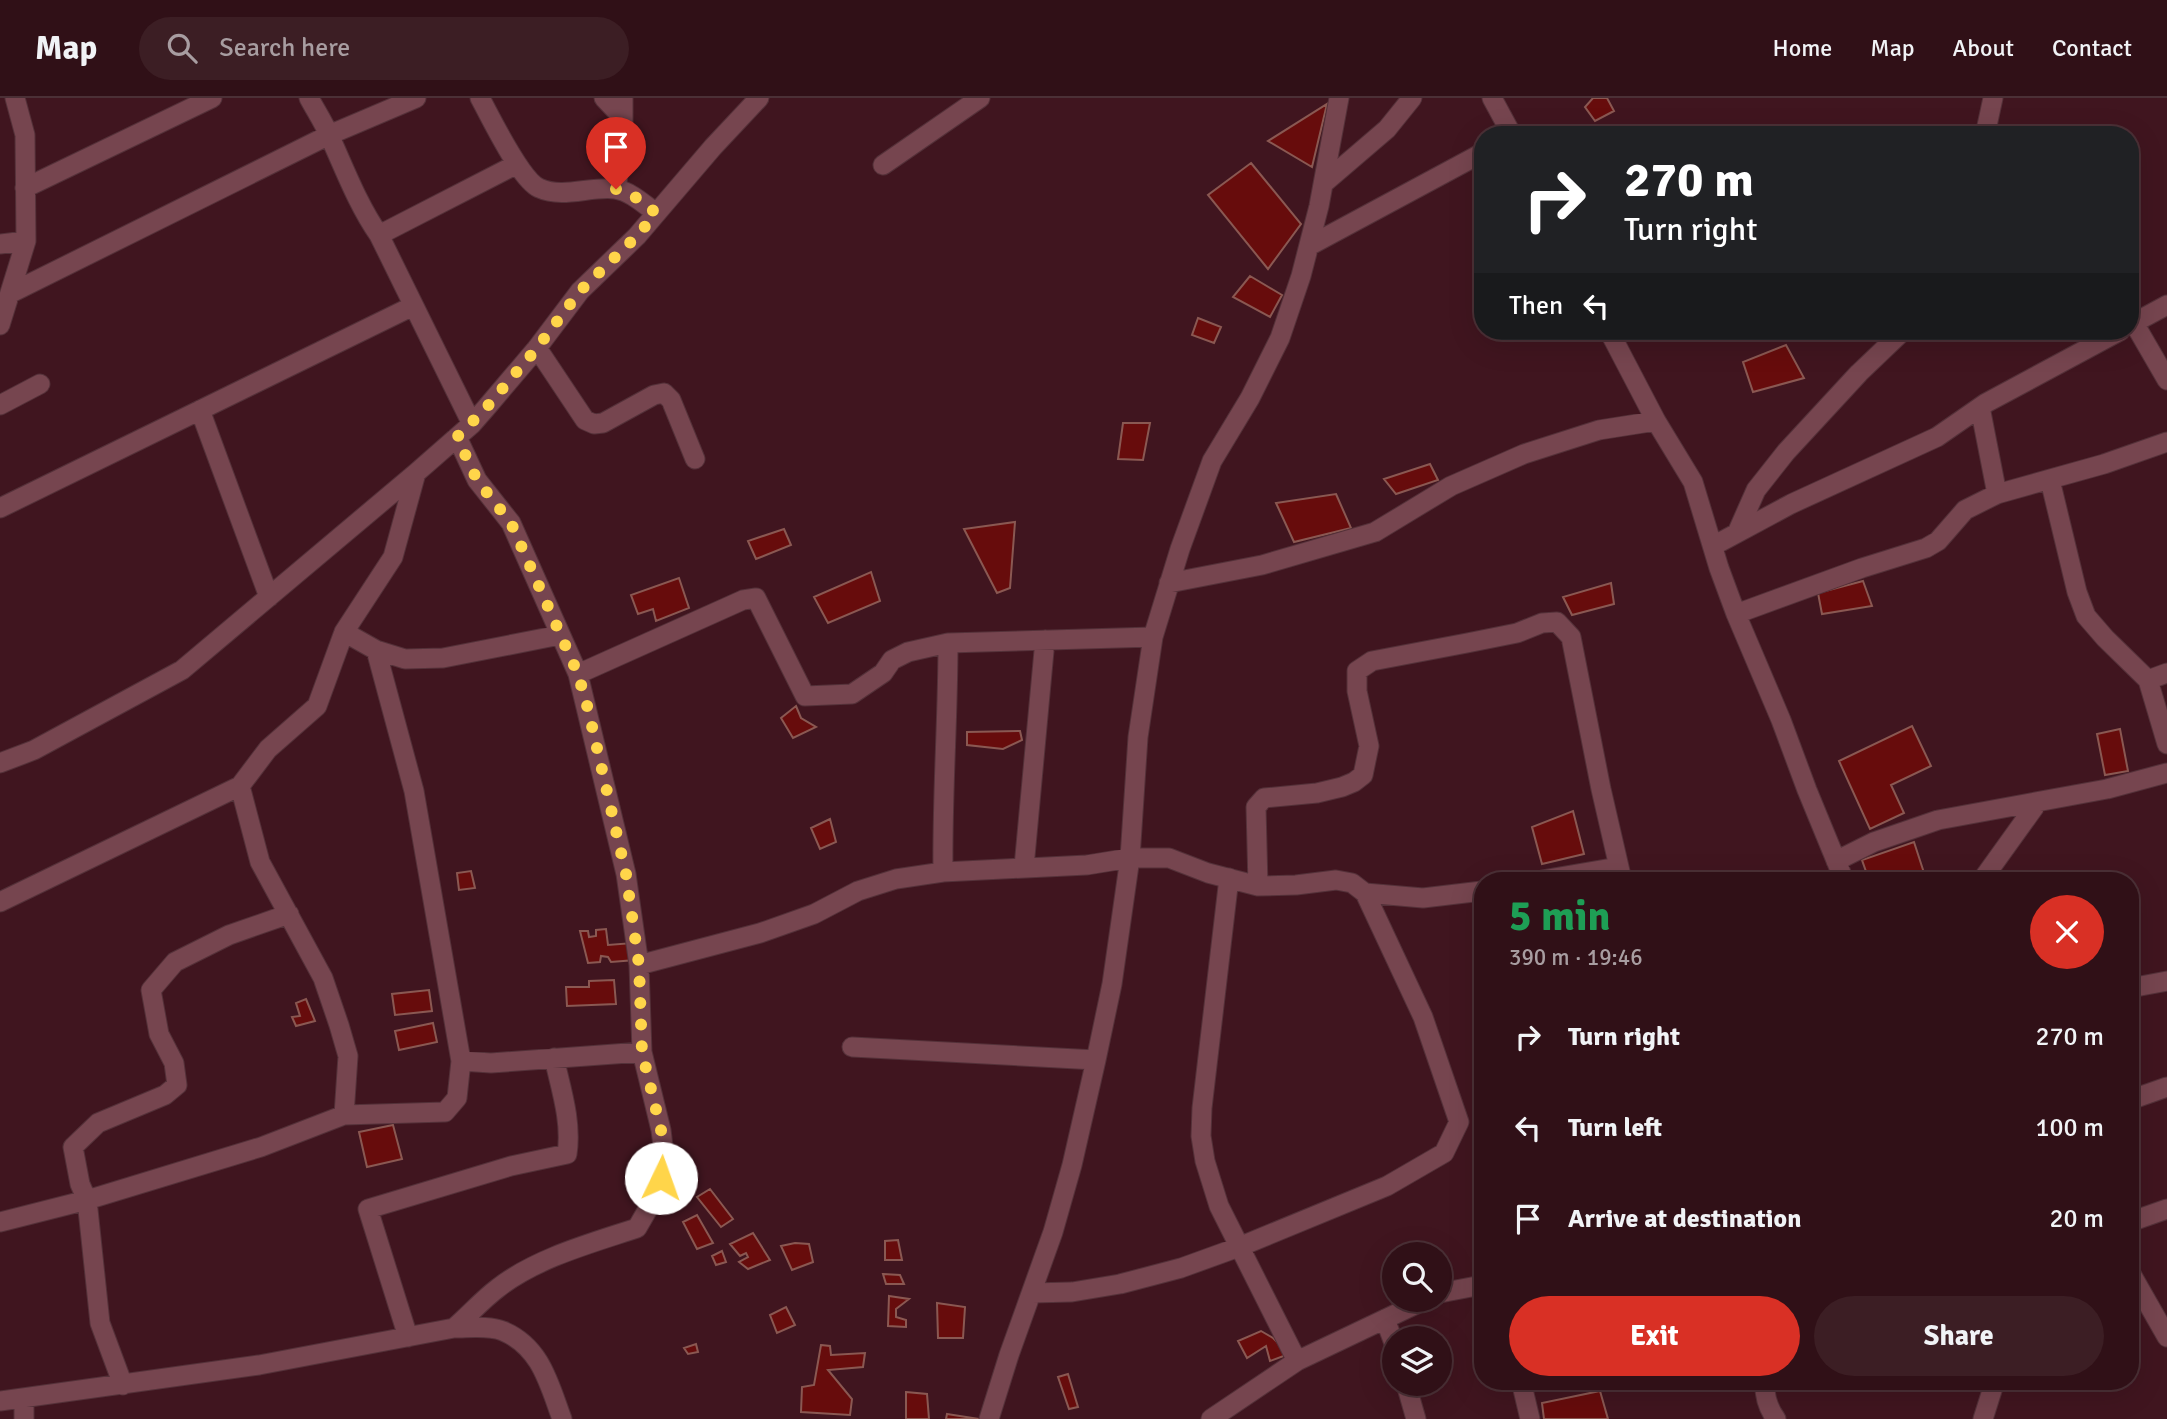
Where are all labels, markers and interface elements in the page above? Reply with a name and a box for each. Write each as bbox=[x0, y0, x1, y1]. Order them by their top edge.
search box bbox=[139, 17, 629, 80]
text: Map bbox=[35, 28, 97, 69]
icon: search bbox=[163, 29, 201, 67]
text: Search here bbox=[219, 32, 350, 64]
text: Home bbox=[1772, 33, 1832, 63]
text: Map bbox=[1870, 33, 1915, 63]
text: About bbox=[1953, 33, 2014, 63]
text: Contact bbox=[2052, 33, 2132, 63]
pin bbox=[586, 117, 646, 189]
icon: arrive bbox=[597, 128, 635, 166]
text: 270 m bbox=[1624, 150, 1754, 210]
icon: right bbox=[1509, 154, 1600, 245]
text: Turn right bbox=[1624, 210, 1757, 249]
icon: left bbox=[1577, 287, 1615, 325]
text: Then bbox=[1509, 290, 1563, 322]
text: 5 min bbox=[1509, 891, 1610, 942]
button: close bbox=[2030, 895, 2104, 969]
text: 390 m · 19:46 bbox=[1509, 943, 1643, 972]
icon: right bbox=[1509, 1018, 1547, 1056]
text: Turn right bbox=[1568, 1021, 1680, 1053]
text: 270 m bbox=[2035, 1021, 2104, 1053]
icon: left bbox=[1509, 1109, 1547, 1147]
text: Turn left bbox=[1568, 1112, 1662, 1144]
text: 100 m bbox=[2035, 1112, 2104, 1144]
position arrow bbox=[624, 1141, 698, 1215]
icon: arrive bbox=[1509, 1200, 1547, 1238]
text: Arrive at destination bbox=[1568, 1203, 1801, 1235]
text: 20 m bbox=[2049, 1203, 2104, 1235]
map controls bbox=[1382, 1242, 1452, 1396]
button: search bbox=[1382, 1242, 1452, 1312]
button: Exit bbox=[1509, 1296, 1800, 1376]
button: Share bbox=[1814, 1296, 2104, 1376]
button: layers bbox=[1382, 1326, 1452, 1396]

